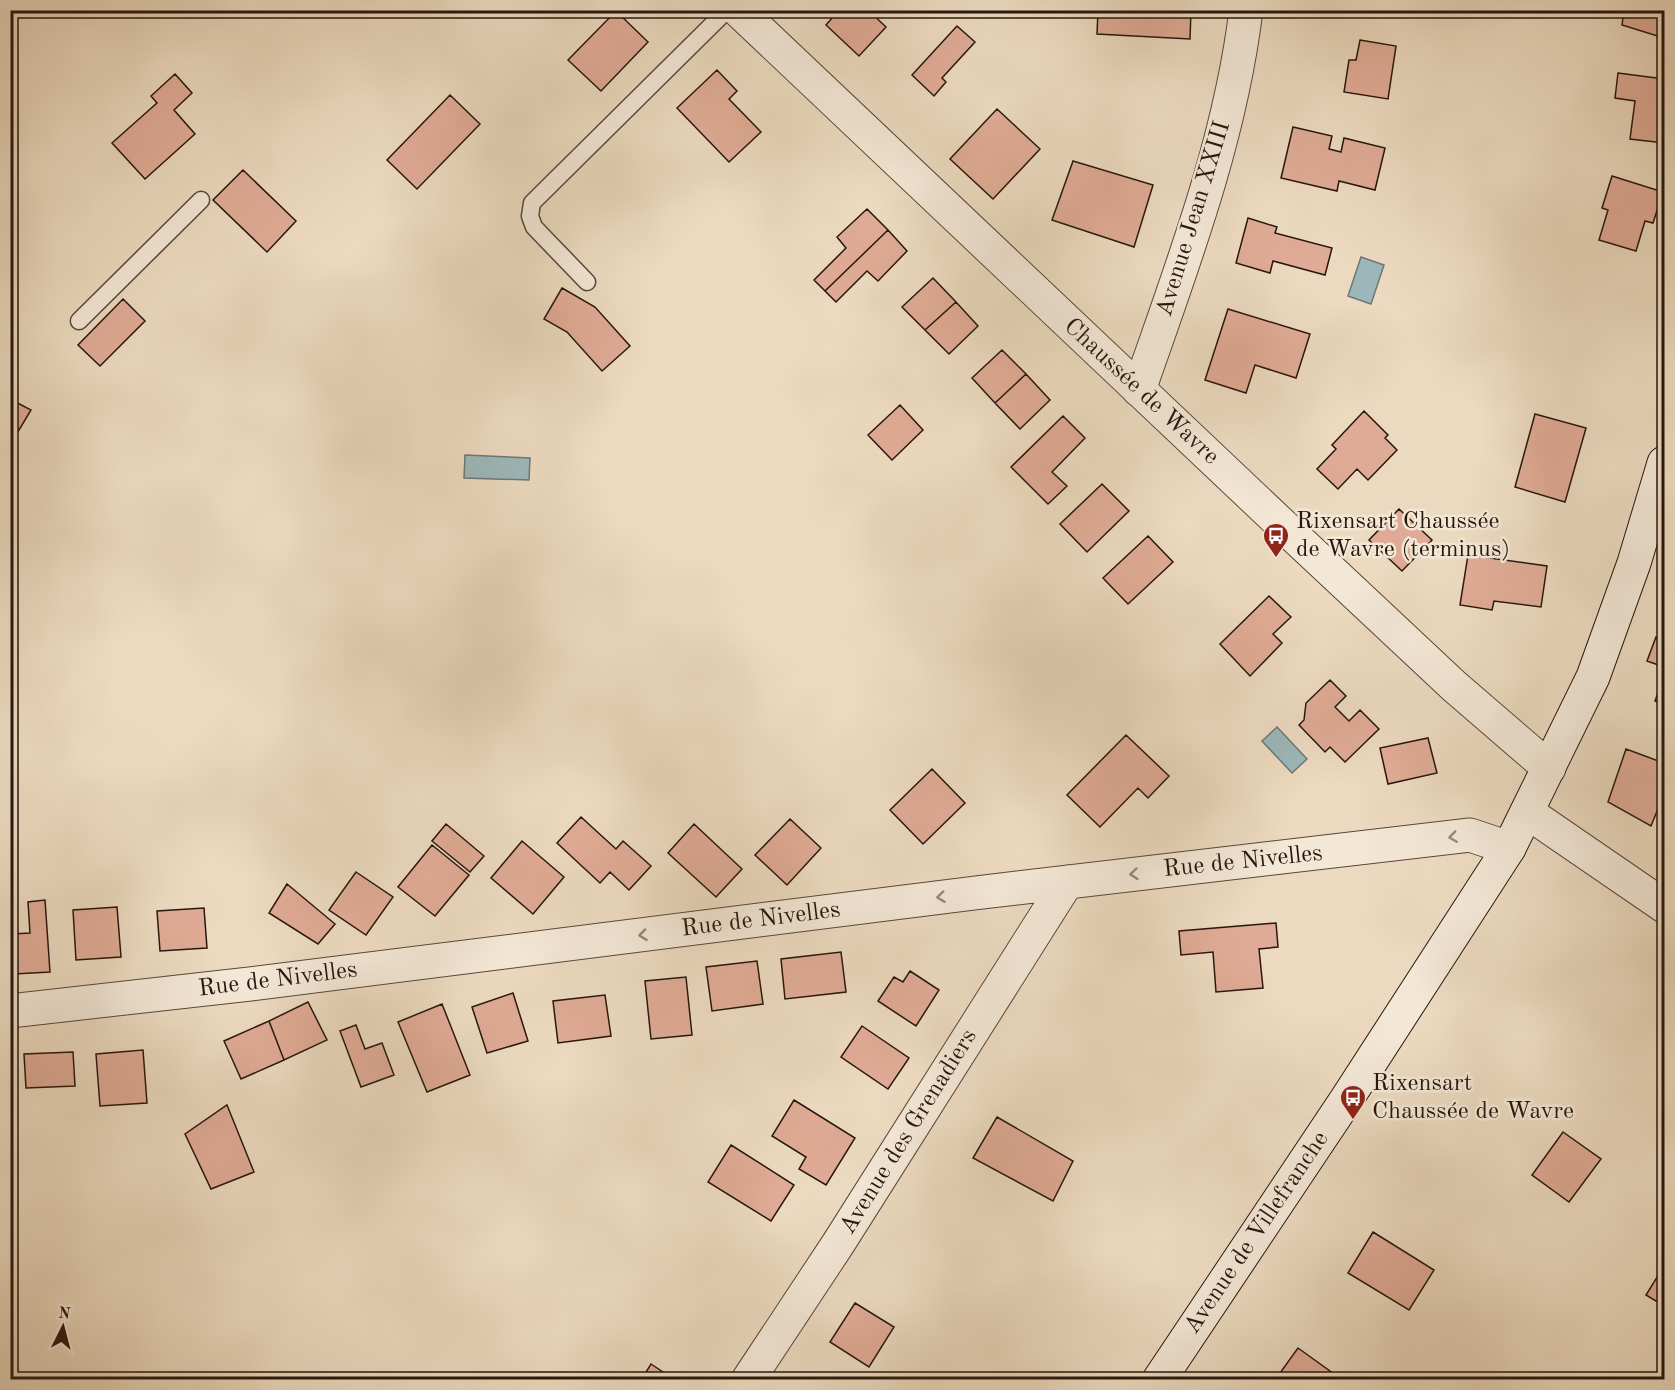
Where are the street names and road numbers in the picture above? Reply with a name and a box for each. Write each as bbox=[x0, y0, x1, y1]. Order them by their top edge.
street label: Avenue Jean XXIII bbox=[1153, 118, 1235, 320]
street label: Chaussée de Wavre bbox=[1059, 314, 1223, 470]
street label: Rue de Nivelles bbox=[1162, 842, 1324, 882]
street label: Rue de Nivelles bbox=[680, 898, 842, 942]
street label: Rue de Nivelles bbox=[197, 958, 359, 1002]
street label: Avenue des Grenadiers bbox=[836, 1025, 982, 1239]
street label: Avenue de Villefranche bbox=[1180, 1127, 1334, 1339]

